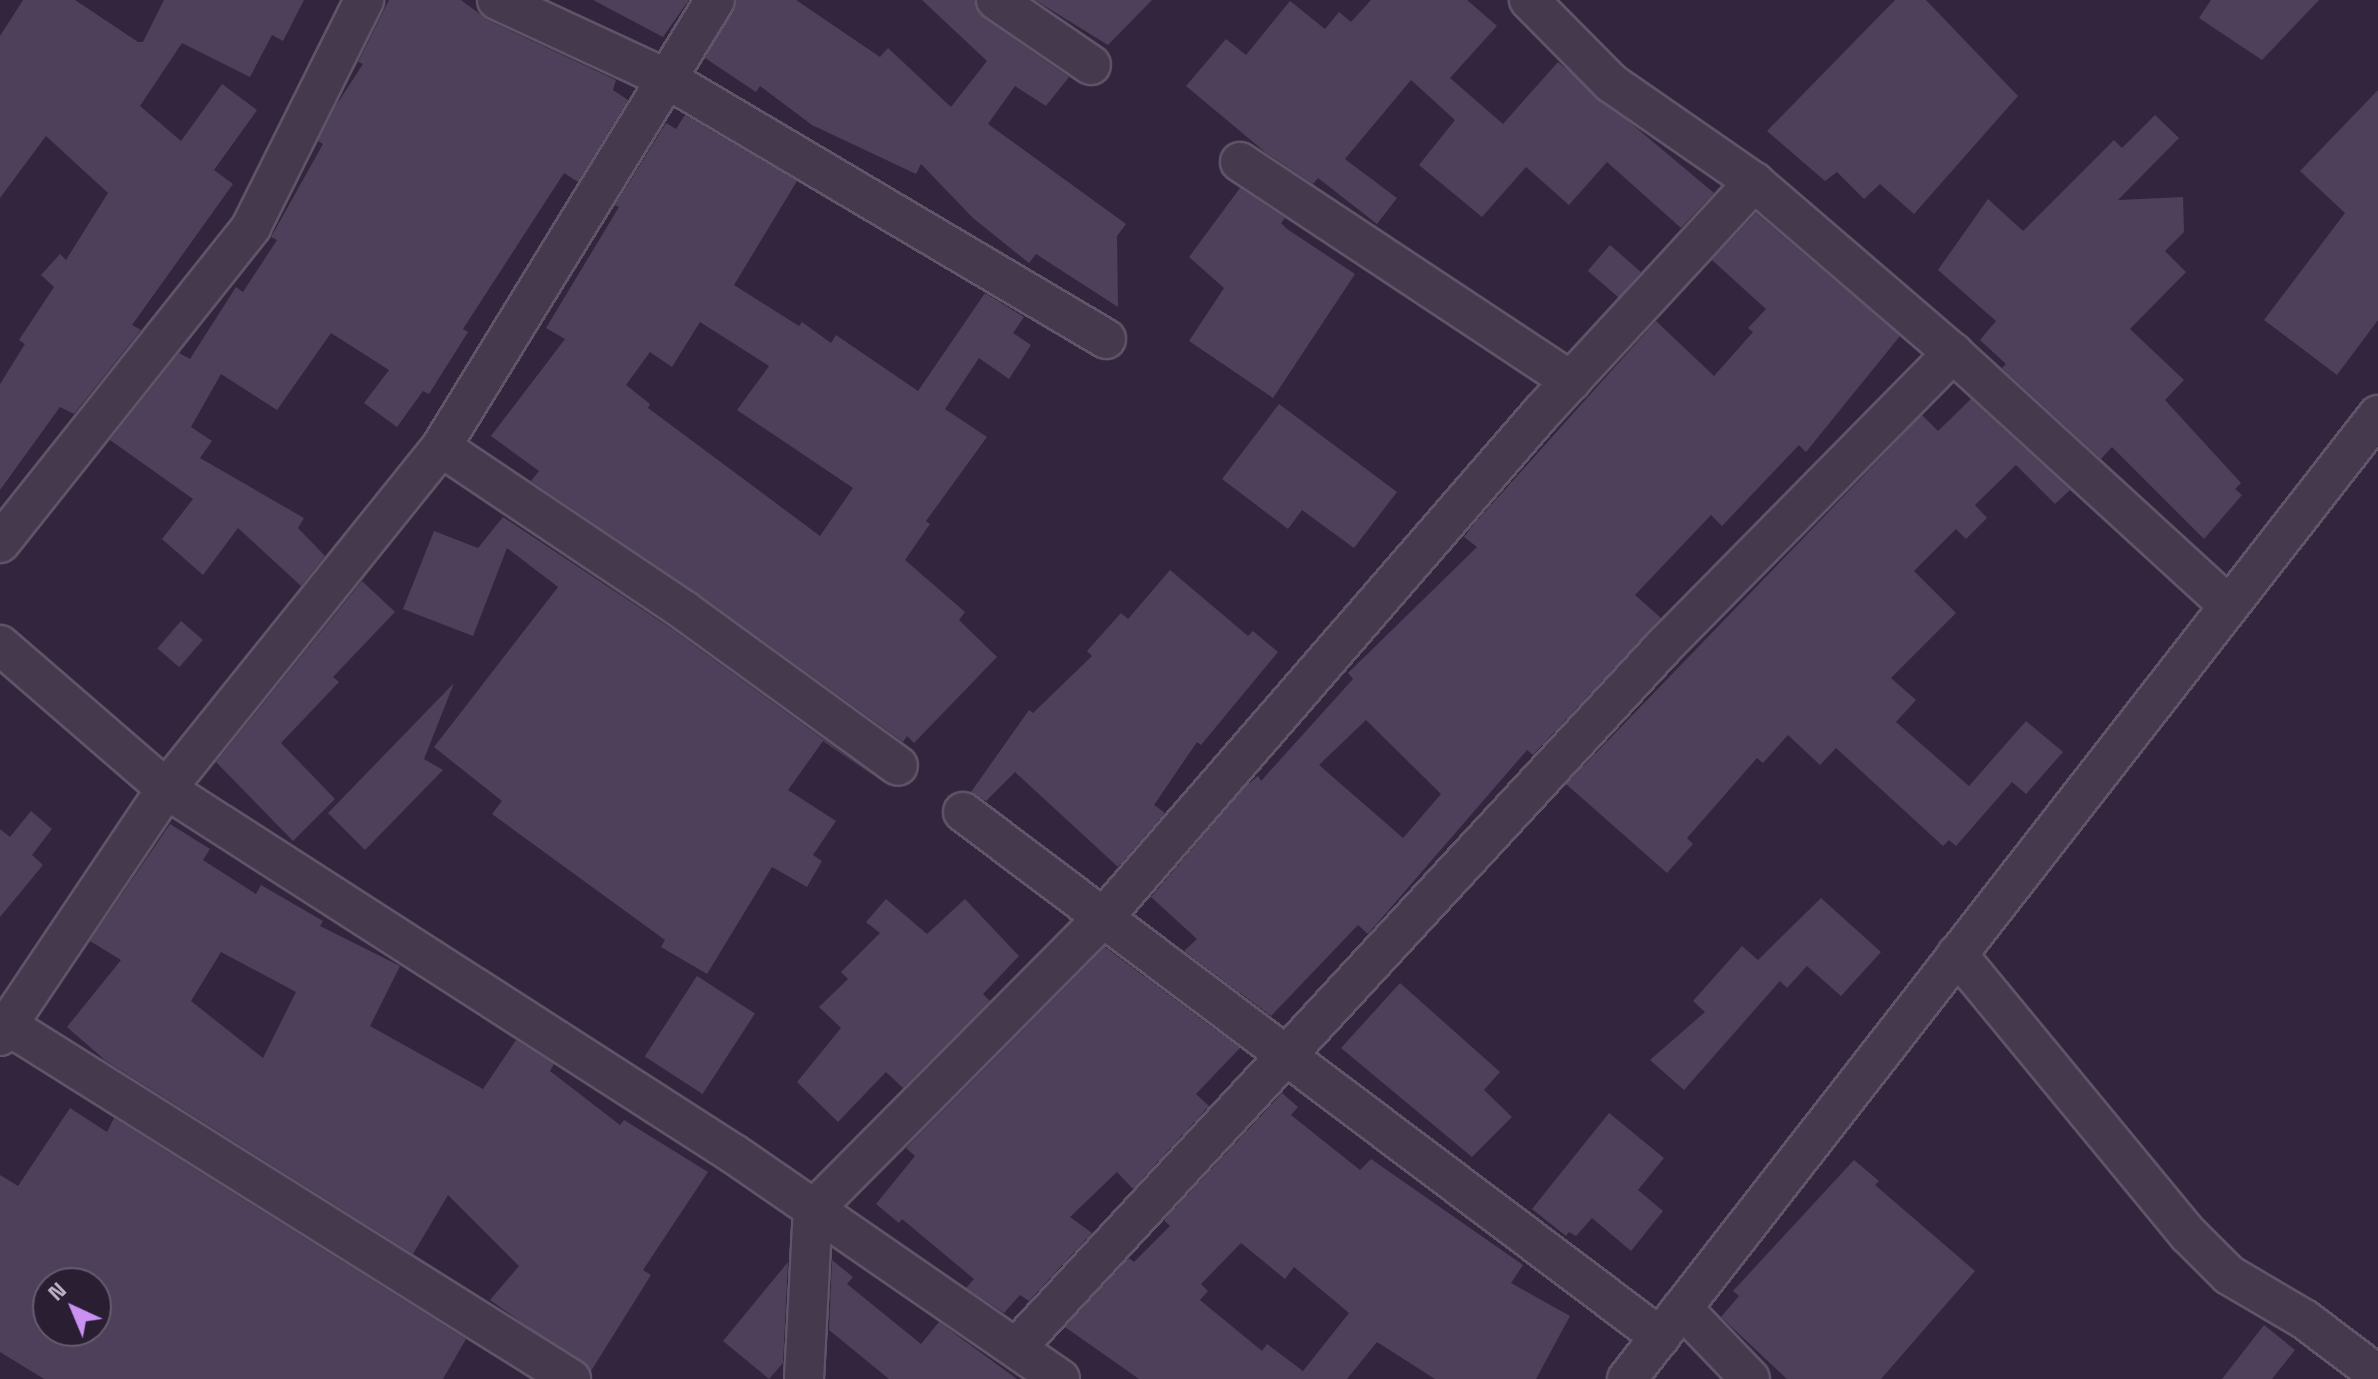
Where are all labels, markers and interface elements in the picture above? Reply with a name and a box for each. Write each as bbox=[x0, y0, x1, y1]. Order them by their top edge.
north arrow bbox=[32, 1267, 112, 1347]
text: N bbox=[42, 1276, 72, 1306]

